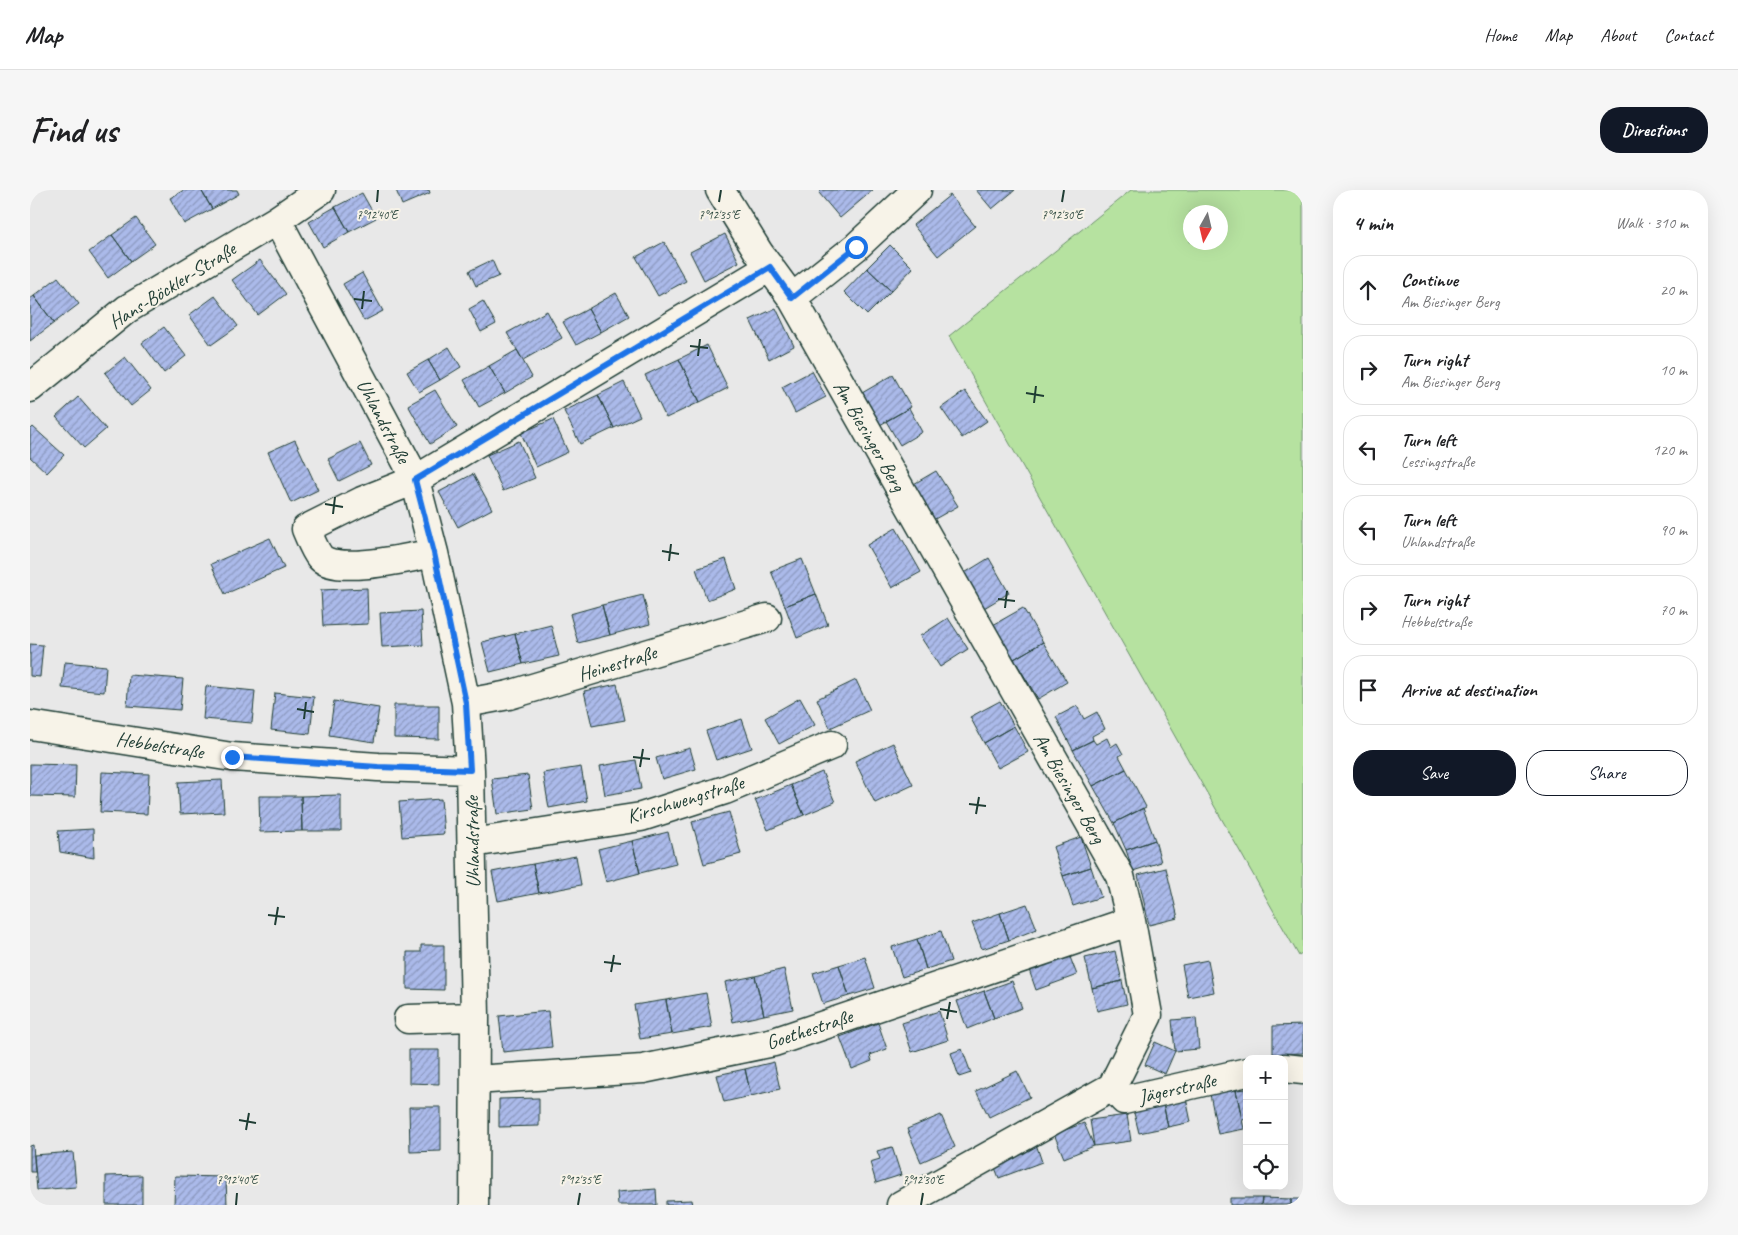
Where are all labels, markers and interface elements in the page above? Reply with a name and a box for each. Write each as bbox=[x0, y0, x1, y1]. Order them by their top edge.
text: Map bbox=[25, 20, 62, 50]
text: Home bbox=[1484, 24, 1517, 46]
text: Map bbox=[1545, 24, 1572, 46]
text: About bbox=[1600, 24, 1636, 46]
text: Contact bbox=[1664, 24, 1713, 46]
button: Directions bbox=[1600, 107, 1708, 153]
text: Find us bbox=[30, 108, 117, 153]
north arrow bbox=[1183, 205, 1228, 250]
text: 7°12'40"E bbox=[357, 207, 399, 223]
text: 7°12'35"E bbox=[699, 207, 741, 223]
text: 7°12'30"E bbox=[1042, 207, 1084, 223]
text: 4 min bbox=[1353, 210, 1393, 236]
text: Walk · 310 m bbox=[1616, 213, 1688, 233]
street label: Hans-Böckler-Straße bbox=[104, 236, 242, 334]
route start bbox=[845, 236, 868, 259]
text: Continue bbox=[1401, 268, 1458, 292]
icon: ahead bbox=[1354, 276, 1382, 304]
text: 20 m bbox=[1660, 280, 1687, 300]
text: Am Biesinger Berg bbox=[1401, 292, 1500, 312]
text: Turn right bbox=[1401, 348, 1468, 372]
icon: right bbox=[1354, 356, 1382, 384]
text: 10 m bbox=[1660, 360, 1687, 380]
text: Am Biesinger Berg bbox=[1401, 372, 1500, 392]
street label: Uhlandstraße bbox=[351, 375, 417, 469]
street label: Am Biesinger Berg bbox=[828, 377, 912, 497]
text: Turn left bbox=[1401, 428, 1456, 452]
icon: left bbox=[1354, 436, 1382, 464]
text: 120 m bbox=[1653, 440, 1687, 460]
text: Lessingstraße bbox=[1401, 452, 1474, 472]
text: Turn left bbox=[1401, 508, 1456, 532]
icon: left bbox=[1354, 516, 1382, 544]
text: 90 m bbox=[1660, 520, 1687, 540]
text: Uhlandstraße bbox=[1401, 532, 1474, 552]
text: Turn right bbox=[1401, 588, 1468, 612]
icon: right bbox=[1354, 596, 1382, 624]
text: 70 m bbox=[1660, 600, 1687, 620]
text: Hebbelstraße bbox=[1401, 612, 1472, 632]
street label: Heinestraße bbox=[575, 639, 661, 687]
icon: arrive bbox=[1354, 676, 1382, 704]
text: Arrive at destination bbox=[1401, 678, 1537, 702]
street label: Hebbelstraße bbox=[114, 726, 207, 765]
street label: Am Biesinger Berg bbox=[1028, 729, 1112, 849]
route end bbox=[221, 746, 244, 769]
button: Save bbox=[1353, 750, 1516, 796]
button: Share bbox=[1526, 750, 1688, 796]
street label: Kirschwengstraße bbox=[624, 769, 748, 829]
street label: Uhlandstraße bbox=[459, 794, 486, 888]
street label: Goethestraße bbox=[763, 1003, 857, 1055]
map controls bbox=[1243, 1055, 1288, 1190]
button: + bbox=[1243, 1055, 1288, 1100]
street label: Jägerstraße bbox=[1135, 1067, 1220, 1110]
button: − bbox=[1243, 1100, 1288, 1145]
button: locate bbox=[1243, 1145, 1288, 1190]
text: 7°12'40"E bbox=[217, 1172, 259, 1188]
text: 7°12'35"E bbox=[560, 1172, 602, 1188]
text: 7°12'30"E bbox=[903, 1172, 945, 1188]

